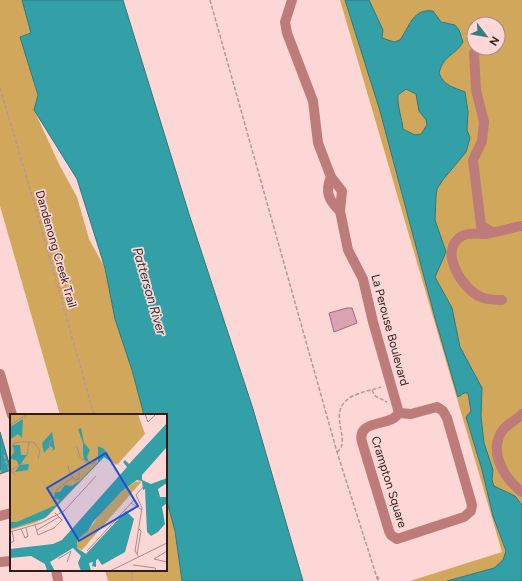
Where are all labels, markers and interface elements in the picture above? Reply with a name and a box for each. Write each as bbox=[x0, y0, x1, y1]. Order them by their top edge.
north arrow bbox=[466, 16, 506, 56]
text: N bbox=[486, 34, 502, 48]
street label: Dandenong Creek Trail bbox=[33, 189, 79, 309]
water label: Patterson River bbox=[130, 246, 169, 337]
street label: La Perouse Boulevard bbox=[368, 273, 412, 387]
inset map bbox=[10, 414, 167, 571]
street label: Crampton Square bbox=[368, 435, 410, 530]

